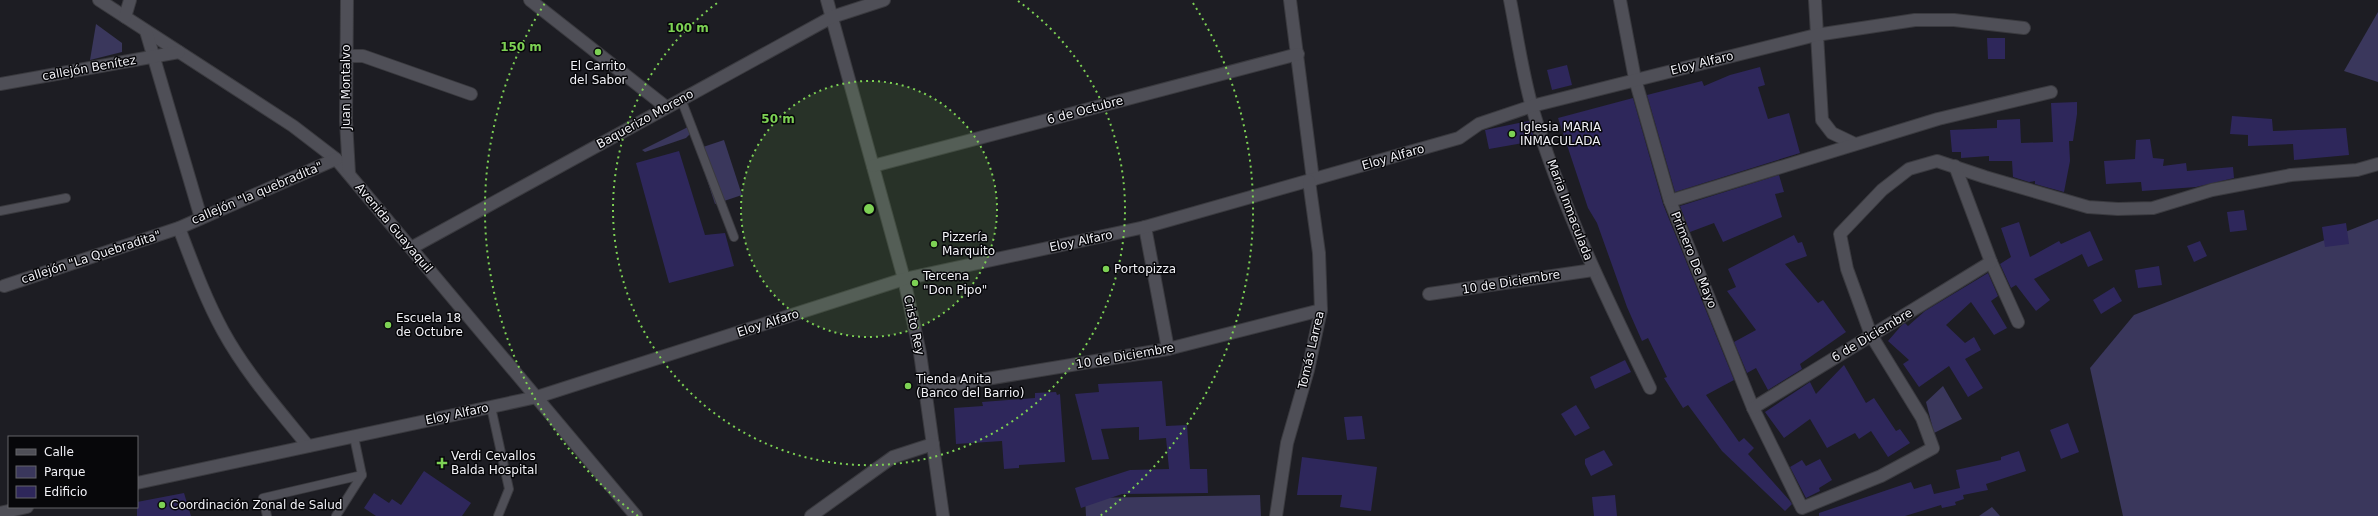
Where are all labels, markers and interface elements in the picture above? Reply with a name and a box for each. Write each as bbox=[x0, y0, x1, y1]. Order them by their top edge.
text: 100 m bbox=[667, 21, 709, 35]
text: 150 m bbox=[500, 40, 542, 54]
street label: Juan Montalvo bbox=[339, 44, 353, 131]
marker: El Carrito del Sabor bbox=[593, 47, 603, 57]
street label: Eloy Alfaro bbox=[1669, 48, 1735, 78]
street label: callejón Benítez bbox=[41, 53, 137, 83]
place label: El Carrito del Sabor bbox=[569, 59, 627, 87]
street label: Baquerizo Moreno bbox=[594, 87, 696, 151]
street label: 6 de Octubre bbox=[1045, 93, 1125, 127]
text: 50 m bbox=[761, 112, 795, 126]
place label: Iglesia MARIA INMACULADA bbox=[1520, 120, 1602, 148]
marker: Iglesia MARIA INMACULADA bbox=[1507, 129, 1517, 139]
street label: Eloy Alfaro bbox=[1360, 141, 1426, 173]
street label: Maria Inmaculada bbox=[1544, 157, 1596, 263]
street label: callejón "la quebradita" bbox=[189, 159, 325, 227]
street label: Avenida Guayaquil bbox=[353, 180, 435, 276]
centre of rings bbox=[862, 202, 876, 216]
street label: Primero De Mayo bbox=[1668, 210, 1720, 310]
street label: Eloy Alfaro bbox=[1048, 227, 1114, 255]
street label: callejón "La Quebradita" bbox=[19, 228, 163, 286]
place label: Pizzería Marquito bbox=[942, 230, 995, 258]
marker: Pizzería Marquito bbox=[929, 239, 939, 249]
place label: Portopizza bbox=[1114, 262, 1176, 276]
marker: Portopizza bbox=[1101, 264, 1111, 274]
street label: 10 de Diciembre bbox=[1461, 267, 1561, 297]
place label: Tercena "Don Pipo" bbox=[922, 269, 987, 297]
marker: Tercena "Don Pipo" bbox=[910, 278, 920, 288]
street label: Cristo Rey bbox=[901, 294, 927, 356]
street label: 6 de Diciembre bbox=[1829, 305, 1915, 365]
street label: Eloy Alfaro bbox=[735, 306, 801, 340]
street label: Tomás Larrea bbox=[1295, 309, 1327, 391]
place label: Escuela 18 de Octubre bbox=[396, 311, 463, 339]
marker: Escuela 18 de Octubre bbox=[383, 320, 393, 330]
street label: 10 de Diciembre bbox=[1075, 340, 1175, 372]
place label: Tienda Anita (Banco del Barrio) bbox=[915, 372, 1024, 400]
marker: Tienda Anita (Banco del Barrio) bbox=[903, 381, 913, 391]
street label: Eloy Alfaro bbox=[424, 400, 490, 428]
legend bbox=[8, 436, 138, 508]
text: Calle bbox=[44, 445, 74, 459]
place label: Verdi Cevallos Balda Hospital bbox=[451, 449, 538, 477]
marker: Verdi Cevallos Balda Hospital bbox=[436, 457, 448, 469]
text: Parque bbox=[44, 465, 85, 479]
text: Edificio bbox=[44, 485, 87, 499]
place label: Coordinación Zonal de Salud bbox=[170, 498, 342, 512]
marker: Coordinación Zonal de Salud bbox=[157, 500, 167, 510]

